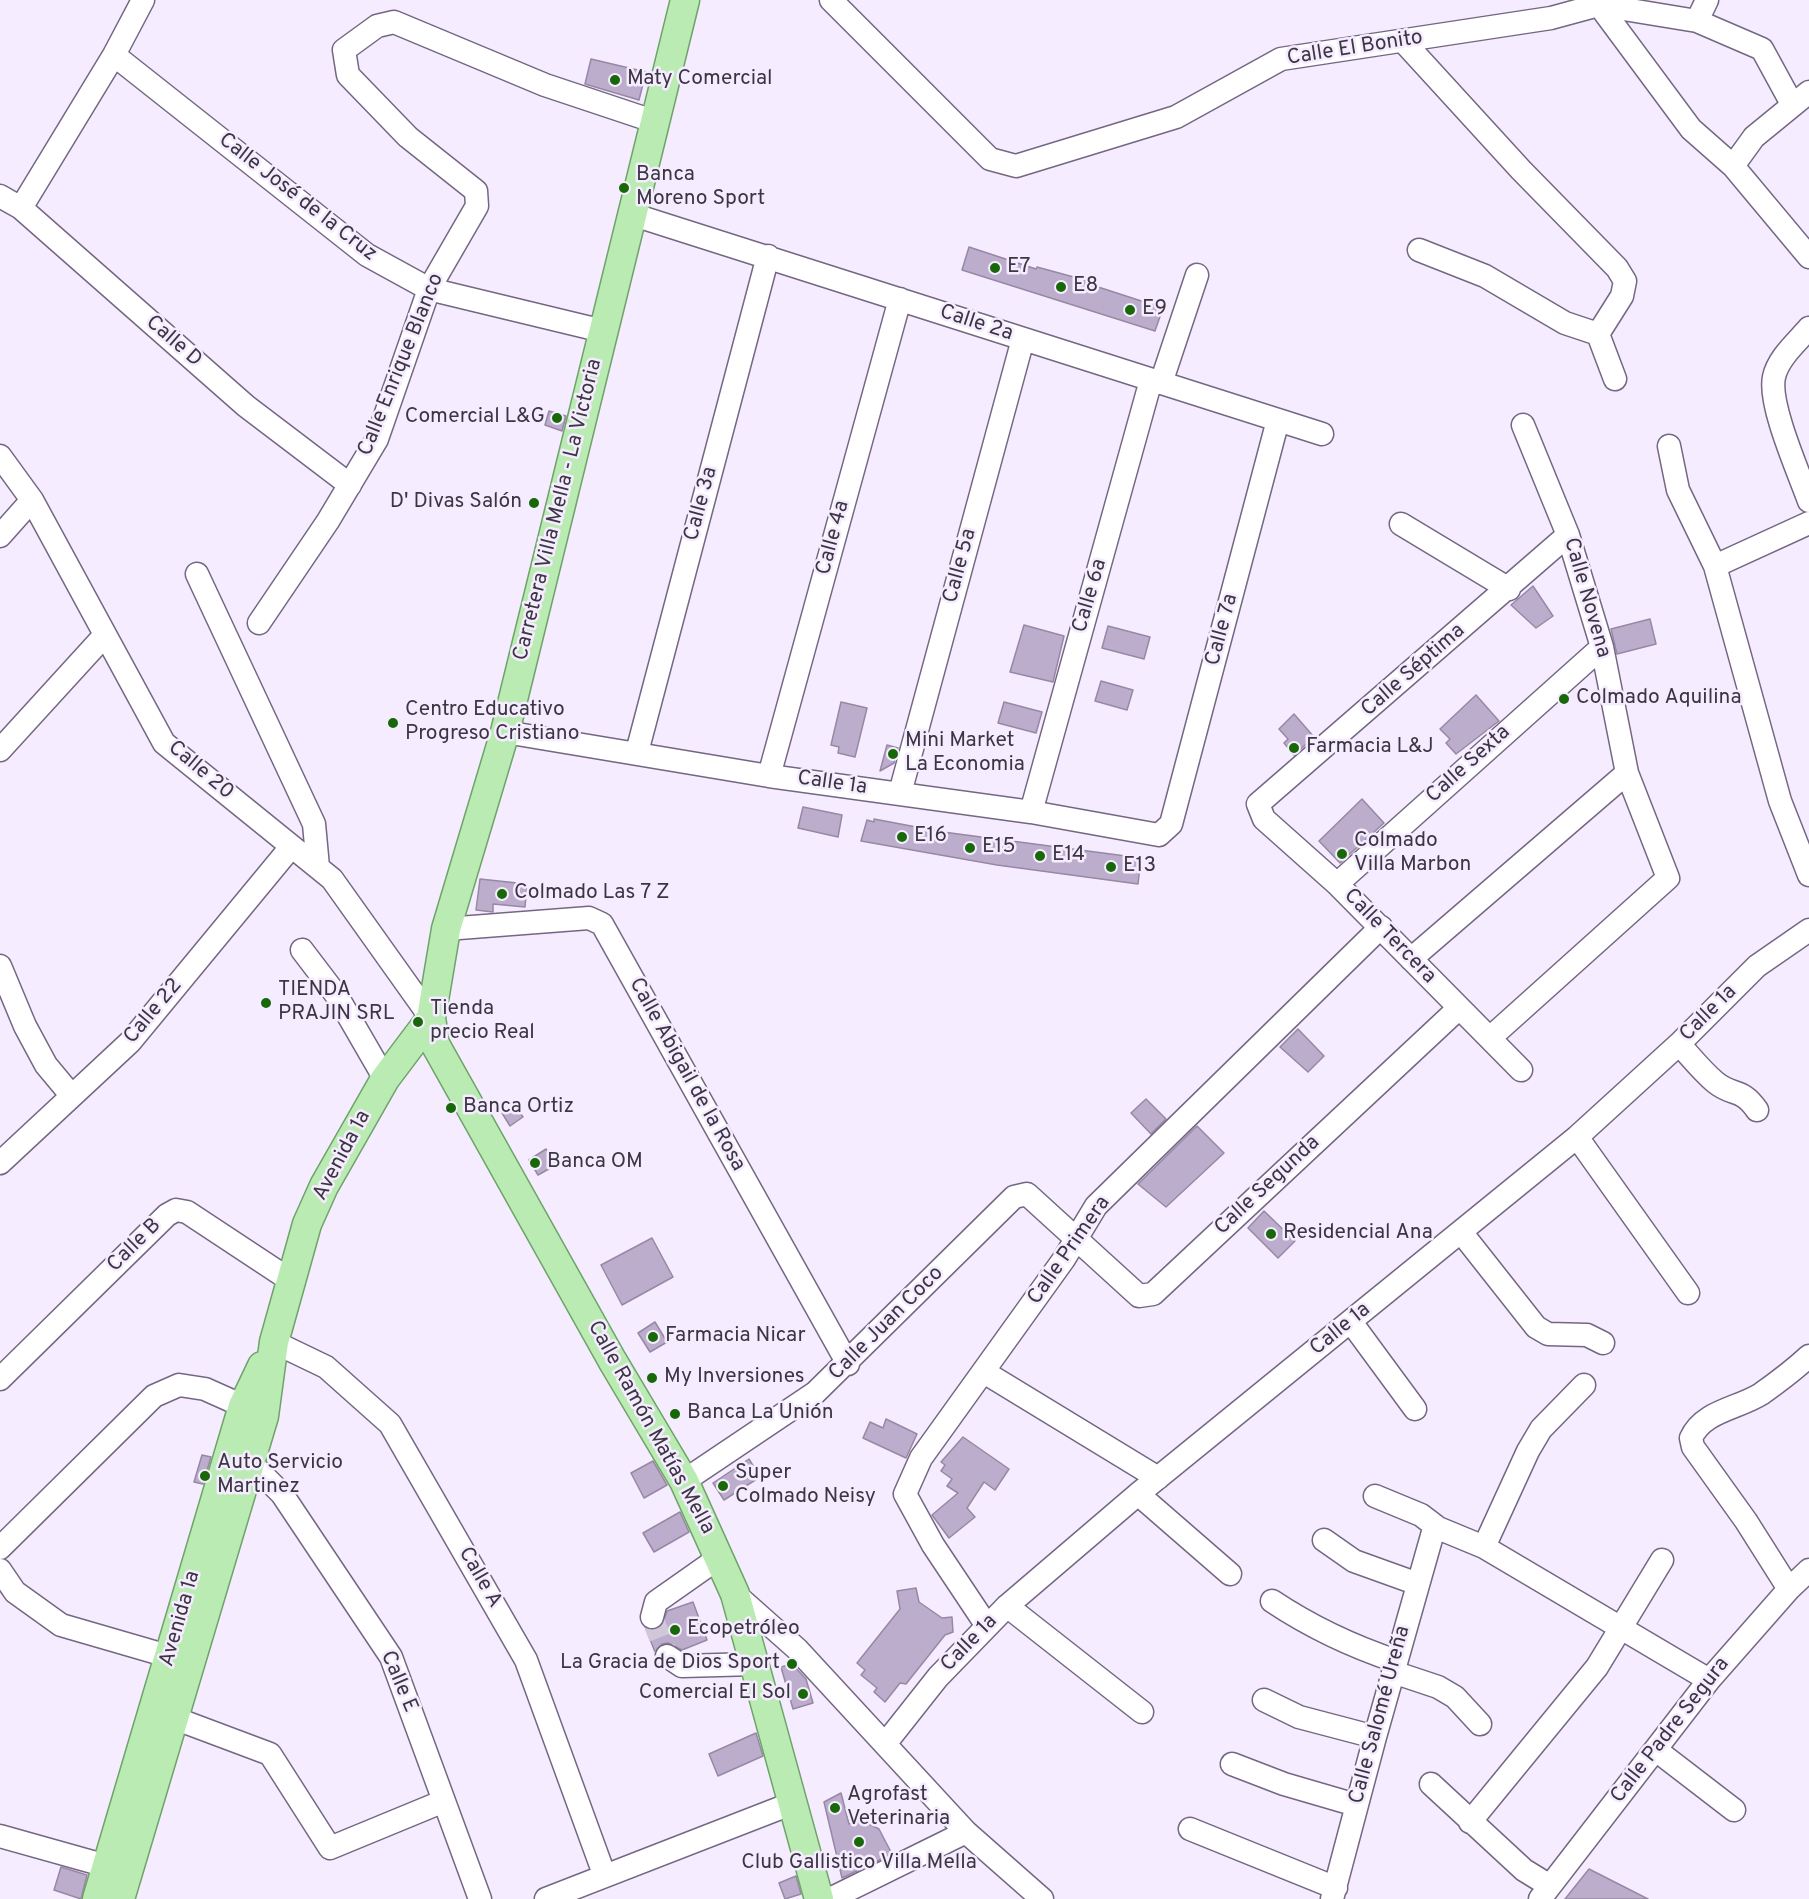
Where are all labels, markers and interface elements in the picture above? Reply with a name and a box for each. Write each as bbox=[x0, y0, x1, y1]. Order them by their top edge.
street label: Calle El Bonito bbox=[1285, 26, 1425, 72]
place label: Maty Comercial bbox=[627, 67, 773, 93]
marker: Maty Comercial bbox=[608, 73, 622, 87]
street label: Calle José de la Cruz bbox=[213, 128, 381, 268]
place label: Banca Moreno Sport bbox=[636, 163, 765, 213]
marker: Banca Moreno Sport bbox=[617, 181, 631, 195]
place label: E7 bbox=[1007, 255, 1031, 281]
marker: E7 bbox=[988, 261, 1002, 275]
street label: Calle Enrique Blanco bbox=[354, 270, 450, 460]
place label: E8 bbox=[1073, 274, 1098, 300]
marker: E8 bbox=[1054, 280, 1068, 294]
place label: E9 bbox=[1142, 297, 1167, 323]
street label: Calle 2a bbox=[936, 300, 1016, 348]
marker: E9 bbox=[1123, 303, 1137, 317]
street label: Calle D bbox=[140, 311, 206, 373]
street label: Carretera Villa Mella - La Victoria bbox=[509, 357, 609, 663]
place label: Comercial L&G bbox=[405, 405, 545, 431]
marker: Comercial L&G bbox=[550, 411, 564, 425]
street label: Calle 3a bbox=[680, 464, 724, 544]
place label: D' Divas Salón bbox=[390, 490, 522, 516]
marker: D' Divas Salón bbox=[527, 496, 541, 510]
street label: Calle 4a bbox=[812, 498, 856, 578]
street label: Calle 5a bbox=[939, 526, 983, 606]
street label: Calle Novena bbox=[1557, 535, 1615, 661]
street label: Calle 6a bbox=[1068, 556, 1114, 636]
street label: Calle 7a bbox=[1201, 591, 1245, 669]
street label: Calle Séptima bbox=[1357, 619, 1471, 723]
place label: Colmado Aquilina bbox=[1576, 686, 1741, 712]
marker: Colmado Aquilina bbox=[1557, 692, 1571, 706]
place label: Centro Educativo Progreso Cristiano bbox=[405, 698, 580, 748]
marker: Centro Educativo Progreso Cristiano bbox=[386, 716, 400, 730]
street label: Calle Sexta bbox=[1422, 721, 1516, 809]
place label: Mini Market La Economia bbox=[905, 729, 1025, 779]
place label: Farmacia L&J bbox=[1306, 735, 1434, 761]
street label: Calle 20 bbox=[162, 736, 238, 806]
marker: Farmacia L&J bbox=[1287, 741, 1301, 755]
marker: Mini Market La Economia bbox=[886, 747, 900, 761]
street label: Calle 1a bbox=[796, 767, 868, 801]
place label: E16 bbox=[914, 824, 947, 850]
place label: Colmado Villa Marbon bbox=[1354, 829, 1471, 879]
marker: E16 bbox=[895, 830, 909, 844]
place label: E15 bbox=[982, 835, 1015, 861]
marker: E15 bbox=[963, 841, 977, 855]
place label: E14 bbox=[1052, 843, 1085, 869]
marker: Colmado Villa Marbon bbox=[1335, 847, 1349, 861]
marker: E14 bbox=[1033, 849, 1047, 863]
place label: E13 bbox=[1123, 854, 1156, 880]
marker: E13 bbox=[1104, 860, 1118, 874]
place label: Colmado Las 7 Z bbox=[514, 881, 670, 907]
street label: Calle Tercera bbox=[1337, 884, 1441, 990]
marker: Colmado Las 7 Z bbox=[495, 887, 509, 901]
street label: Calle 22 bbox=[119, 974, 189, 1050]
street label: Calle Abigail de la Rosa bbox=[622, 974, 750, 1176]
place label: TIENDA PRAJIN SRL bbox=[278, 978, 394, 1028]
street label: Calle 1a bbox=[1675, 980, 1743, 1048]
marker: TIENDA PRAJIN SRL bbox=[259, 996, 273, 1010]
place label: Tienda precio Real bbox=[430, 997, 535, 1047]
marker: Tienda precio Real bbox=[411, 1015, 425, 1029]
place label: Banca Ortiz bbox=[463, 1095, 574, 1121]
marker: Banca Ortiz bbox=[444, 1101, 458, 1115]
street label: Avenida 1a bbox=[309, 1107, 377, 1205]
street label: Calle Segunda bbox=[1210, 1131, 1326, 1241]
place label: Banca OM bbox=[547, 1150, 643, 1176]
marker: Banca OM bbox=[528, 1156, 542, 1170]
street label: Calle Primera bbox=[1023, 1192, 1117, 1310]
street label: Calle B bbox=[103, 1214, 167, 1278]
place label: Residencial Ana bbox=[1283, 1221, 1433, 1247]
marker: Residencial Ana bbox=[1264, 1227, 1278, 1241]
street label: Calle Juan Coco bbox=[825, 1262, 949, 1386]
street label: Calle 1a bbox=[1306, 1298, 1376, 1362]
street label: Calle Ramón Matías Mella bbox=[581, 1317, 719, 1539]
place label: Farmacia Nicar bbox=[665, 1324, 806, 1350]
marker: Farmacia Nicar bbox=[646, 1330, 660, 1344]
place label: My Inversiones bbox=[664, 1365, 805, 1391]
marker: My Inversiones bbox=[645, 1371, 659, 1385]
place label: Banca La Unión bbox=[687, 1401, 834, 1427]
marker: Banca La Unión bbox=[668, 1407, 682, 1421]
place label: Auto Servicio Martinez bbox=[217, 1451, 343, 1501]
place label: Super Colmado Neisy bbox=[735, 1461, 876, 1511]
marker: Auto Servicio Martinez bbox=[198, 1469, 212, 1483]
marker: Super Colmado Neisy bbox=[716, 1479, 730, 1493]
street label: Calle A bbox=[452, 1543, 506, 1613]
street label: Avenida 1a bbox=[155, 1568, 207, 1670]
street label: Calle 1a bbox=[937, 1610, 1003, 1678]
place label: Ecopetróleo bbox=[687, 1617, 800, 1643]
marker: Ecopetróleo bbox=[668, 1623, 682, 1637]
street label: Calle Salomé Ureña bbox=[1345, 1623, 1417, 1807]
street label: Calle E bbox=[374, 1647, 422, 1717]
place label: La Gracia de Dios Sport bbox=[560, 1651, 780, 1677]
street label: Calle Padre Segura bbox=[1606, 1653, 1736, 1809]
marker: La Gracia de Dios Sport bbox=[785, 1657, 799, 1671]
place label: Comercial El Sol bbox=[639, 1681, 791, 1707]
marker: Comercial El Sol bbox=[796, 1687, 810, 1701]
place label: Agrofast Veterinaria bbox=[847, 1783, 950, 1833]
marker: Agrofast Veterinaria bbox=[828, 1801, 842, 1815]
marker: Club Gallistico Villa Mella bbox=[852, 1835, 866, 1849]
place label: Club Gallistico Villa Mella bbox=[741, 1851, 977, 1877]

